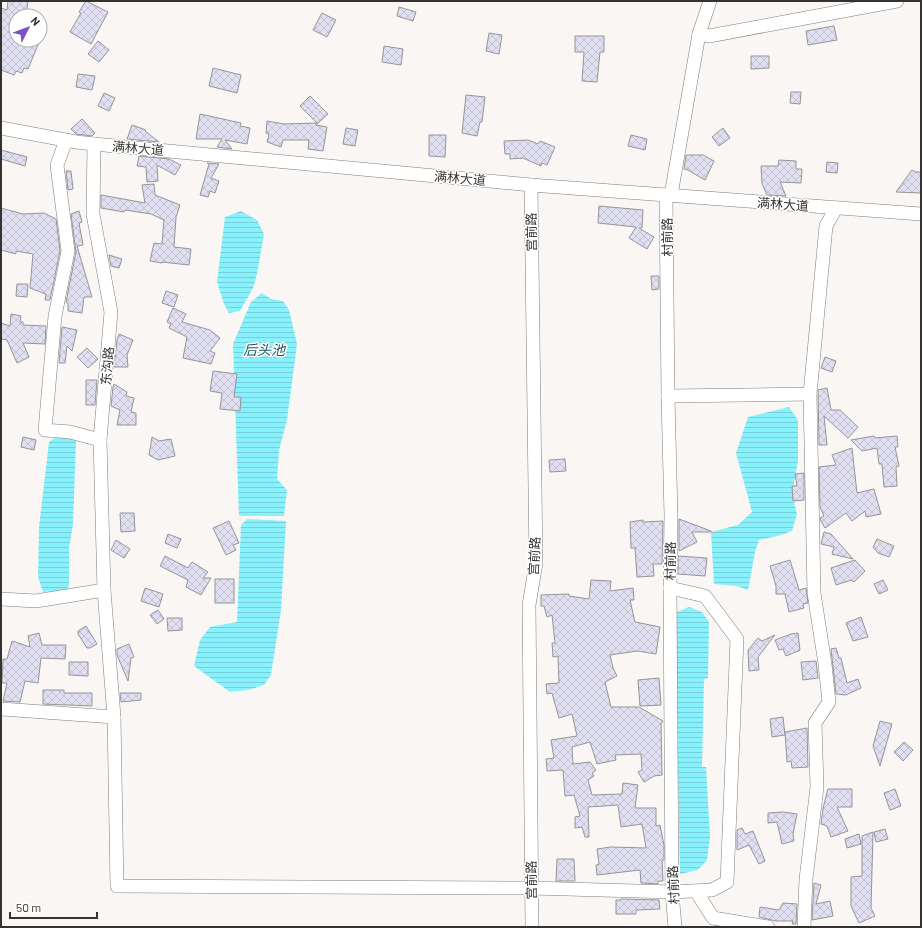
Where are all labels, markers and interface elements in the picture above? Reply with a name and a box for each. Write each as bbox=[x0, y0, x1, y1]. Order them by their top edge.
north arrow bbox=[8, 8, 48, 48]
text: N bbox=[29, 14, 43, 28]
street label: 满林大道 bbox=[111, 138, 165, 158]
street label: 满林大道 bbox=[433, 168, 487, 188]
street label: 满林大道 bbox=[756, 194, 810, 214]
street label: 宫前路 bbox=[523, 212, 539, 252]
street label: 村前路 bbox=[659, 217, 675, 257]
water label: 后头池 bbox=[243, 341, 287, 358]
street label: 东沟路 bbox=[97, 346, 117, 386]
street label: 宫前路 bbox=[525, 536, 543, 576]
street label: 村前路 bbox=[662, 541, 678, 581]
street label: 宫前路 bbox=[523, 860, 539, 900]
street label: 村前路 bbox=[664, 865, 682, 905]
scale bar bbox=[10, 894, 97, 920]
text: 50 m bbox=[16, 900, 41, 914]

